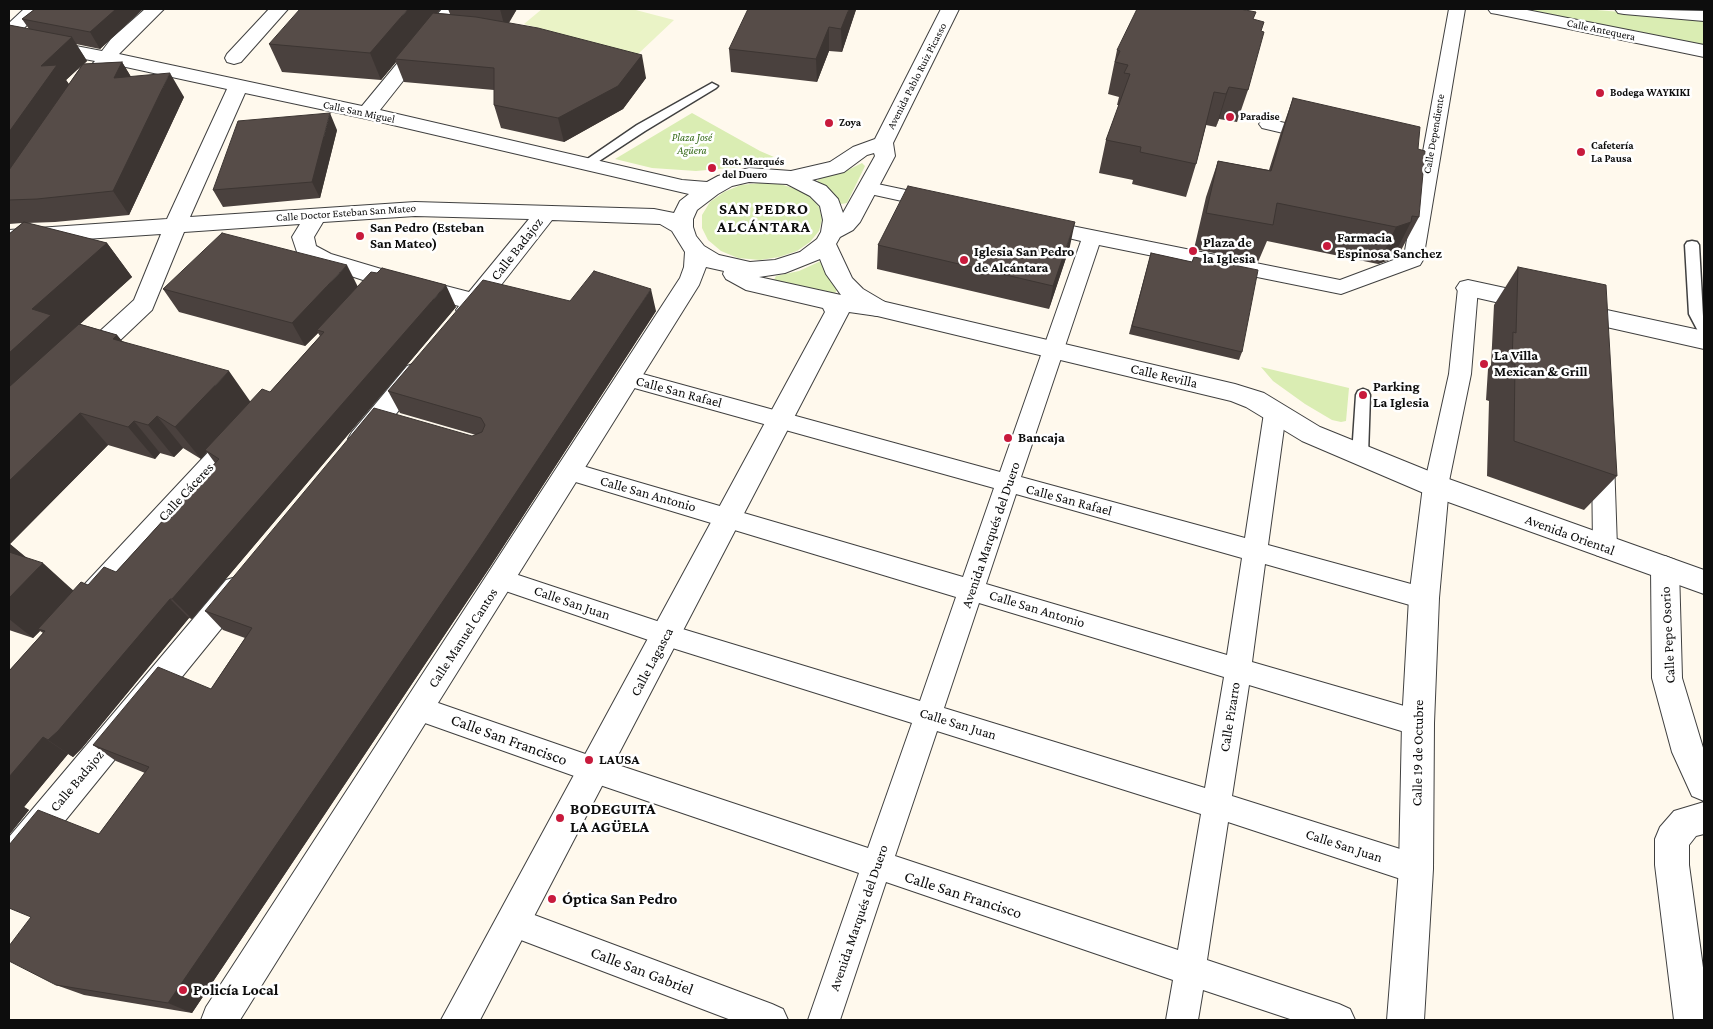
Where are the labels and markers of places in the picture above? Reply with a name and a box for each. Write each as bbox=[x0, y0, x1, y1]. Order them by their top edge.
place label: Bodega WAYKIKI bbox=[1610, 86, 1690, 100]
marker: Bodega WAYKIKI bbox=[1594, 87, 1606, 99]
place label: Paradise bbox=[1240, 110, 1280, 124]
marker: Paradise bbox=[1224, 111, 1236, 123]
place label: Zoya bbox=[839, 116, 861, 130]
marker: Zoya bbox=[823, 117, 835, 129]
place label: Cafetería La Pausa bbox=[1591, 139, 1633, 165]
marker: Cafetería La Pausa bbox=[1575, 146, 1587, 158]
place label: Rot. Marqués del Duero bbox=[722, 155, 784, 181]
marker: Rot. Marqués del Duero bbox=[706, 162, 718, 174]
place label: San Pedro (Esteban San Mateo) bbox=[370, 220, 484, 252]
marker: San Pedro (Esteban San Mateo) bbox=[354, 230, 366, 242]
place label: Farmacia Espinosa Sanchez bbox=[1337, 230, 1442, 262]
place label: Plaza de la Iglesia bbox=[1203, 235, 1256, 268]
marker: Farmacia Espinosa Sanchez bbox=[1321, 240, 1333, 252]
place label: Iglesia San Pedro de Alcántara bbox=[974, 244, 1074, 276]
marker: Plaza de la Iglesia bbox=[1187, 245, 1199, 257]
marker: Iglesia San Pedro de Alcántara bbox=[958, 254, 970, 266]
place label: La Villa Mexican & Grill bbox=[1494, 348, 1588, 381]
marker: La Villa Mexican & Grill bbox=[1478, 358, 1490, 370]
place label: Parking La Iglesia bbox=[1373, 379, 1429, 412]
marker: Parking La Iglesia bbox=[1357, 389, 1369, 401]
place label: Bancaja bbox=[1018, 430, 1065, 446]
marker: Bancaja bbox=[1002, 432, 1014, 444]
place label: LAUSA bbox=[599, 752, 640, 768]
marker: LAUSA bbox=[583, 754, 595, 766]
place label: BODEGUITA LA AGÜELA bbox=[570, 799, 655, 837]
marker: BODEGUITA LA AGÜELA bbox=[554, 812, 566, 824]
place label: Óptica San Pedro bbox=[562, 889, 677, 909]
marker: Óptica San Pedro bbox=[546, 893, 558, 905]
place label: Policía Local bbox=[193, 980, 278, 1000]
marker: Policía Local bbox=[177, 984, 189, 996]

